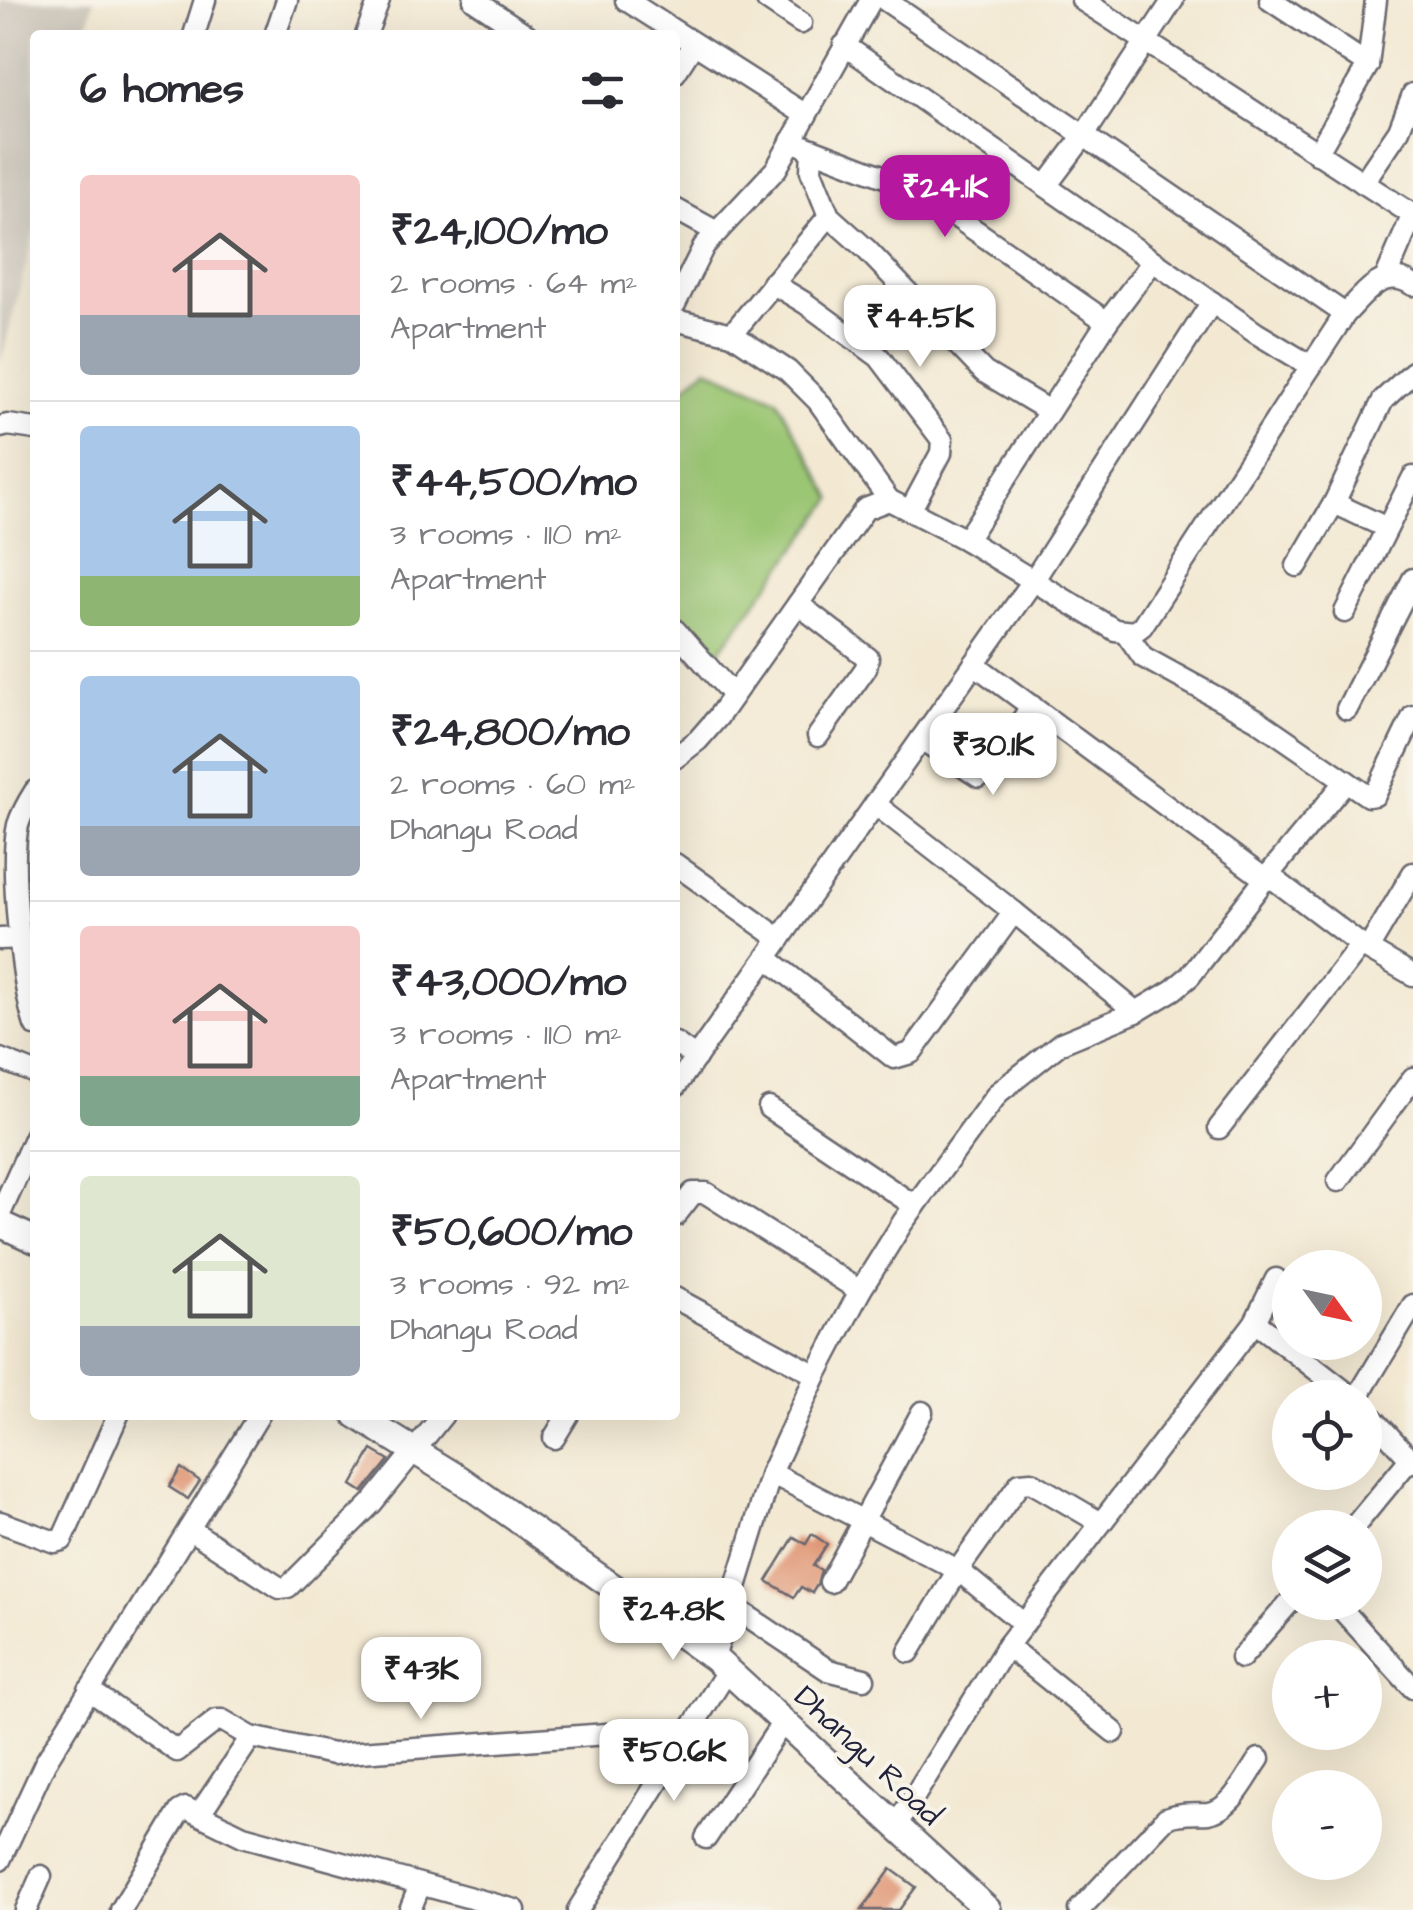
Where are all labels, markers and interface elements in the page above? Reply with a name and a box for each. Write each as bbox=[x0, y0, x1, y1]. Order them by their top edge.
text: 6 homes bbox=[80, 61, 244, 119]
icon: filters bbox=[575, 63, 630, 118]
pin: ₹24.1K bbox=[864, 155, 1026, 240]
text: ₹24.1K bbox=[902, 165, 988, 210]
text: ₹24,100/mo bbox=[390, 203, 608, 261]
icon: home bbox=[160, 215, 280, 335]
text: 2 rooms · 64 m² bbox=[390, 261, 637, 306]
pin: ₹44.5K bbox=[839, 285, 1001, 370]
text: ₹44.5K bbox=[866, 295, 974, 340]
text: Apartment bbox=[390, 306, 546, 351]
text: ₹44,500/mo bbox=[390, 454, 637, 512]
icon: home bbox=[160, 466, 280, 586]
text: 3 rooms · 110 m² bbox=[390, 512, 622, 557]
text: Apartment bbox=[390, 557, 546, 602]
text: ₹24,800/mo bbox=[390, 704, 630, 762]
pin: ₹30.1K bbox=[912, 713, 1074, 798]
icon: home bbox=[160, 716, 280, 836]
text: ₹30.1K bbox=[952, 723, 1034, 768]
text: 2 rooms · 60 m² bbox=[390, 762, 636, 807]
text: Dhangu Road bbox=[390, 807, 578, 852]
text: ₹43,000/mo bbox=[390, 954, 626, 1012]
icon: home bbox=[160, 966, 280, 1086]
text: 3 rooms · 110 m² bbox=[390, 1012, 622, 1057]
text: Apartment bbox=[390, 1057, 546, 1102]
text: ₹50,600/mo bbox=[390, 1204, 632, 1262]
icon: home bbox=[160, 1216, 280, 1336]
north arrow bbox=[1272, 1250, 1382, 1360]
map controls bbox=[1272, 1250, 1382, 1880]
text: 3 rooms · 92 m² bbox=[390, 1262, 630, 1307]
text: Dhangu Road bbox=[390, 1307, 578, 1352]
button: locate bbox=[1272, 1380, 1382, 1490]
button: layers bbox=[1272, 1510, 1382, 1620]
pin: ₹24.8K bbox=[592, 1578, 754, 1663]
text: ₹24.8K bbox=[621, 1588, 725, 1633]
pin: ₹43K bbox=[362, 1637, 480, 1722]
button: + bbox=[1272, 1640, 1382, 1750]
text: ₹43K bbox=[383, 1647, 459, 1692]
street label: Dhangu Road bbox=[784, 1675, 952, 1837]
pin: ₹50.6K bbox=[593, 1719, 755, 1804]
text: ₹50.6K bbox=[621, 1729, 727, 1774]
button: − bbox=[1272, 1770, 1382, 1880]

